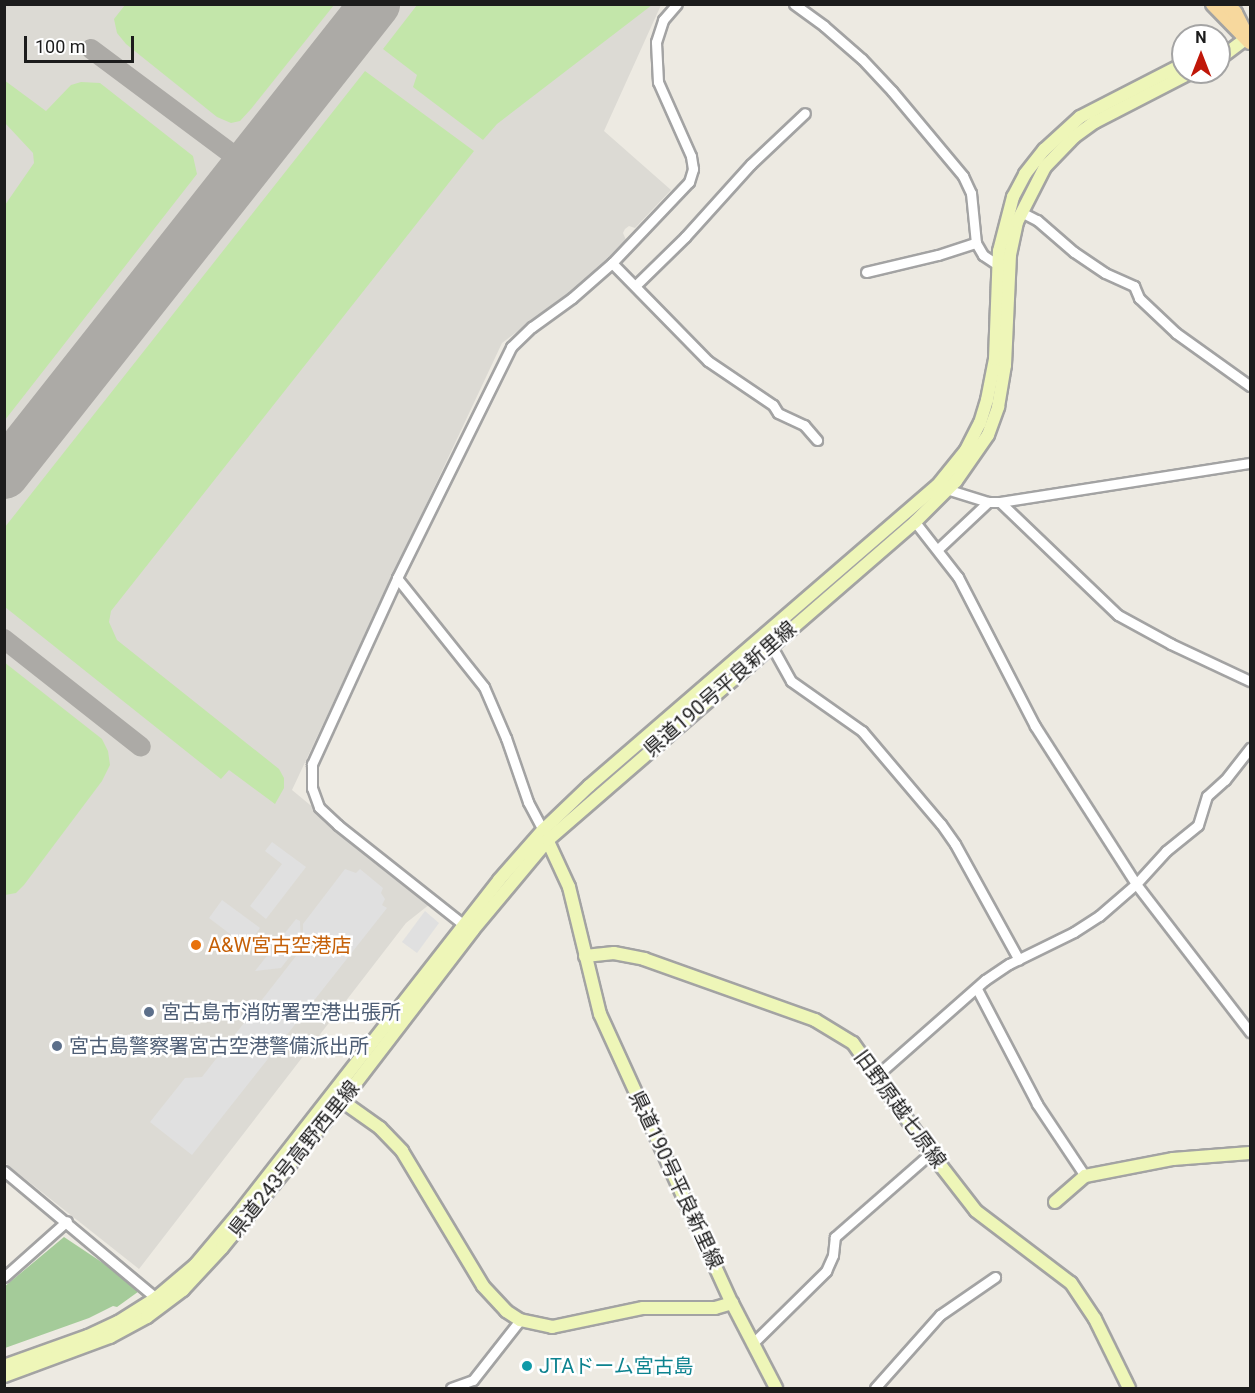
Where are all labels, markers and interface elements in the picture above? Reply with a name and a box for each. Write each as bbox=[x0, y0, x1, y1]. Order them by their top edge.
scale bar bbox=[27, 24, 136, 62]
north arrow bbox=[1171, 24, 1231, 84]
text: N bbox=[1195, 28, 1207, 47]
text: 100 m bbox=[35, 36, 86, 57]
street label: 県道190号平良新里線 bbox=[639, 616, 801, 762]
place label: A&W宮古空港店 bbox=[208, 933, 351, 957]
marker: A&W宮古空港店 bbox=[189, 938, 203, 952]
place label: 宮古島市消防署空港出張所 bbox=[161, 1000, 401, 1024]
marker: 宮古島市消防署空港出張所 bbox=[142, 1005, 156, 1019]
place label: 宮古島警察署宮古空港警備派出所 bbox=[69, 1034, 369, 1058]
marker: 宮古島警察署宮古空港警備派出所 bbox=[50, 1039, 64, 1053]
street label: 旧野原越七原線 bbox=[849, 1045, 951, 1173]
street label: 県道243号高野西里線 bbox=[224, 1076, 364, 1242]
street label: 県道190号平良新里線 bbox=[624, 1087, 728, 1273]
place label: JTAドーム宮古島 bbox=[539, 1354, 694, 1378]
marker: JTAドーム宮古島 bbox=[520, 1359, 534, 1373]

